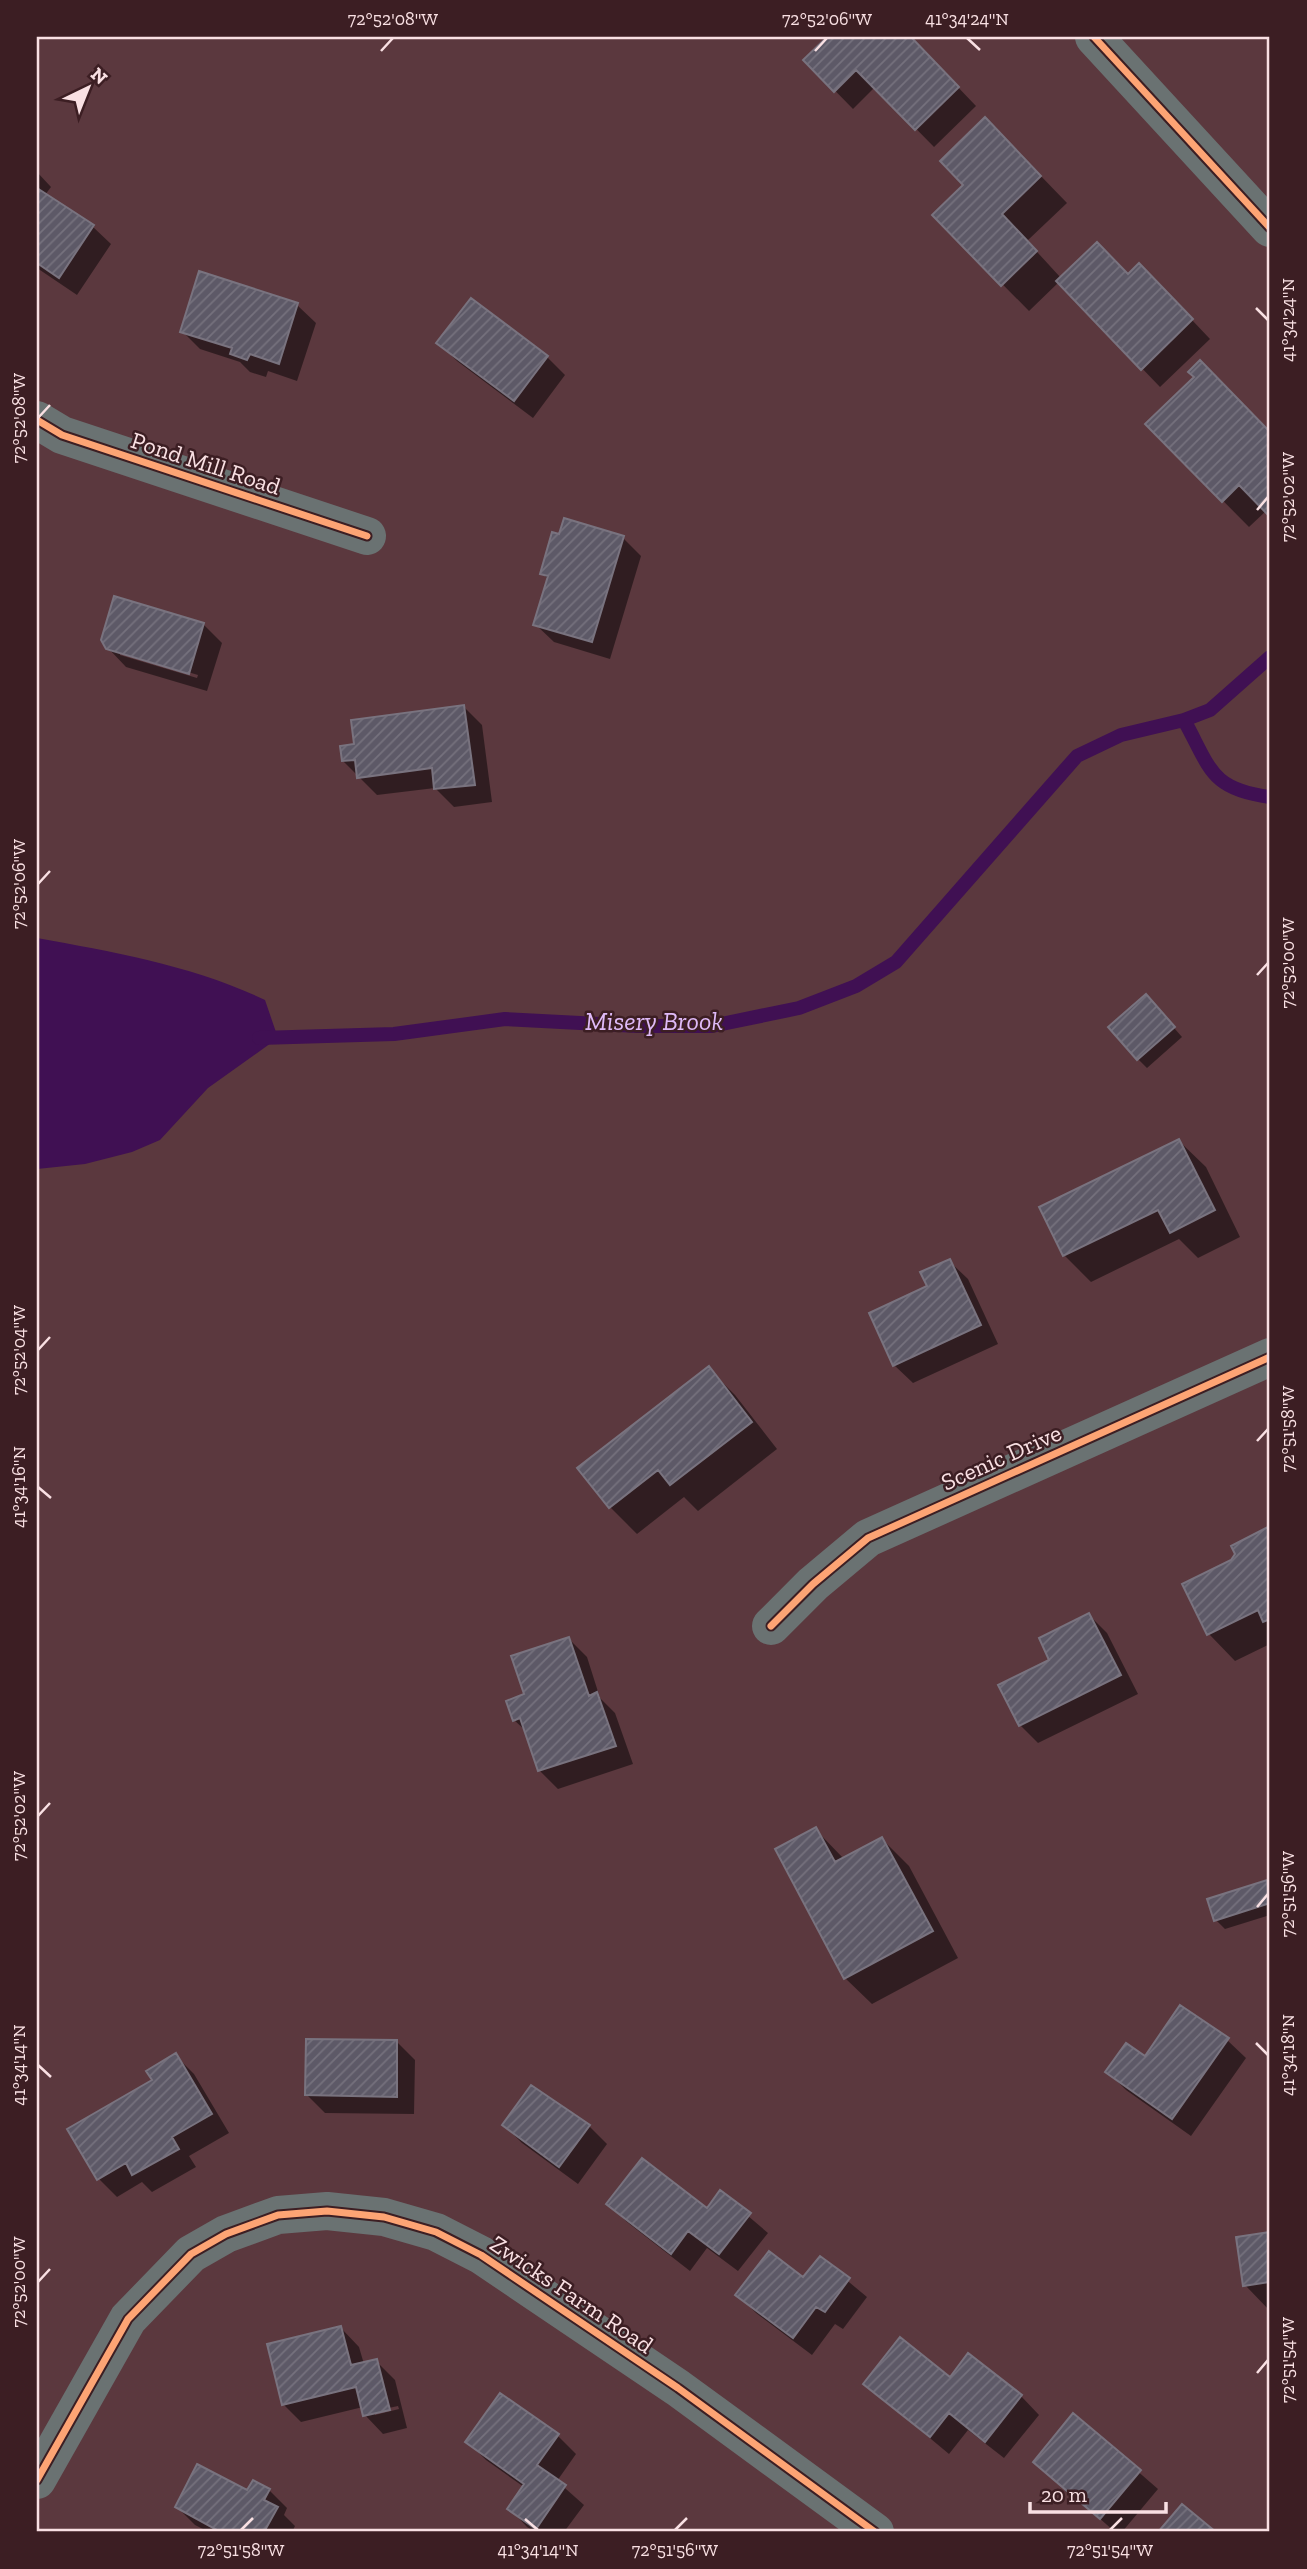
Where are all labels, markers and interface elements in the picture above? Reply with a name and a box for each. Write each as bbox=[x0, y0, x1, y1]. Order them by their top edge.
text: 72°52'08"W bbox=[348, 8, 438, 30]
text: 72°52'06"W bbox=[782, 8, 872, 30]
text: 41°34'24"N bbox=[925, 8, 1009, 30]
north arrow bbox=[52, 52, 122, 122]
text: N bbox=[86, 63, 112, 89]
text: 41°34'24"N bbox=[1277, 278, 1299, 362]
text: 72°52'08"W bbox=[8, 373, 30, 463]
street label: Pond Mill Road bbox=[128, 425, 284, 501]
text: 72°52'02"W bbox=[1277, 452, 1299, 542]
text: 72°52'06"W bbox=[8, 839, 30, 929]
text: 72°52'00"W bbox=[1277, 917, 1299, 1009]
water label: Misery Brook bbox=[585, 1005, 723, 1037]
text: 72°52'04"W bbox=[8, 1305, 30, 1395]
text: 72°51'58"W bbox=[1277, 1386, 1299, 1472]
street label: Scenic Drive bbox=[936, 1418, 1066, 1496]
text: 41°34'16"N bbox=[8, 1446, 30, 1528]
text: 72°52'02"W bbox=[8, 1771, 30, 1861]
text: 72°51'56"W bbox=[1277, 1851, 1299, 1937]
text: 41°34'18"N bbox=[1277, 2014, 1299, 2096]
text: 41°34'14"N bbox=[8, 2024, 30, 2106]
street label: Zwicks Farm Road bbox=[485, 2229, 659, 2359]
text: 72°52'00"W bbox=[8, 2236, 30, 2328]
text: 72°51'54"W bbox=[1277, 2317, 1299, 2403]
scale bar bbox=[1030, 2471, 1167, 2515]
text: 20 m bbox=[1041, 2482, 1087, 2507]
text: 72°51'58"W bbox=[198, 2539, 284, 2561]
text: 41°34'14"N bbox=[497, 2539, 579, 2561]
text: 72°51'56"W bbox=[632, 2539, 718, 2561]
text: 72°51'54"W bbox=[1067, 2539, 1153, 2561]

